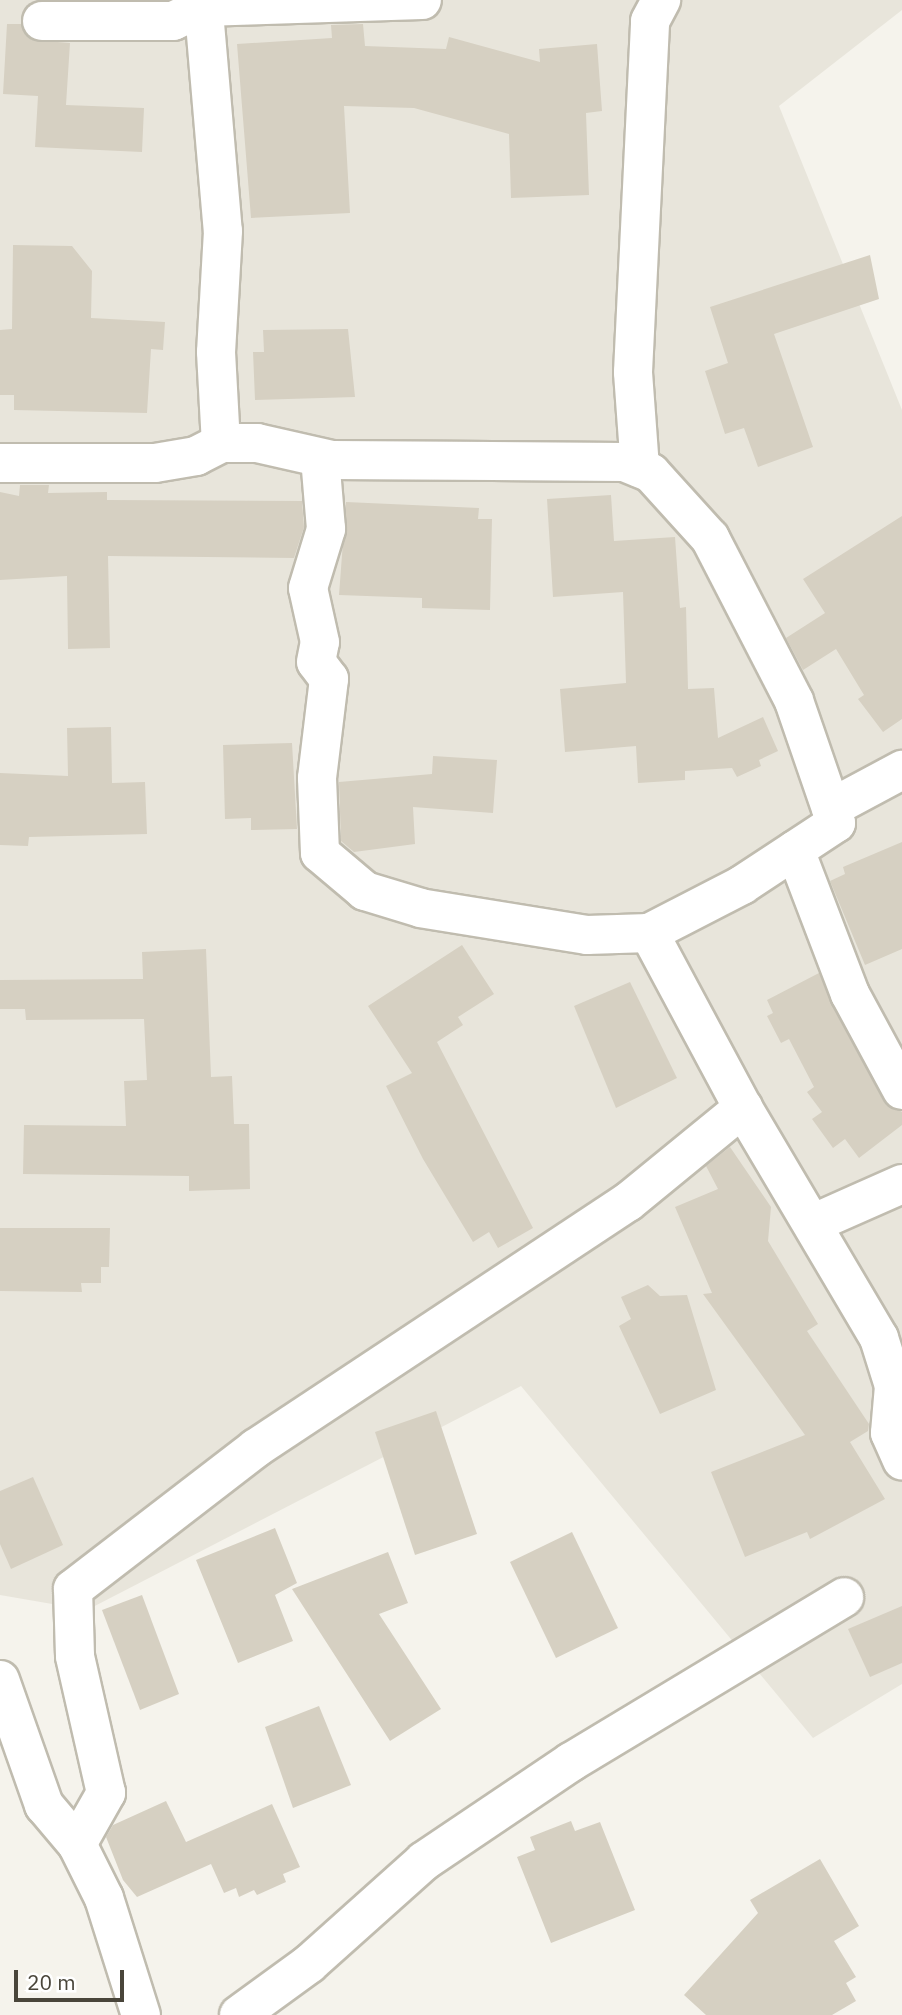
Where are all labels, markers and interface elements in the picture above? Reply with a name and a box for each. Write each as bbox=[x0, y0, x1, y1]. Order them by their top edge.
scale bar bbox=[18, 1955, 128, 1999]
text: 20 m bbox=[27, 1968, 76, 1996]

